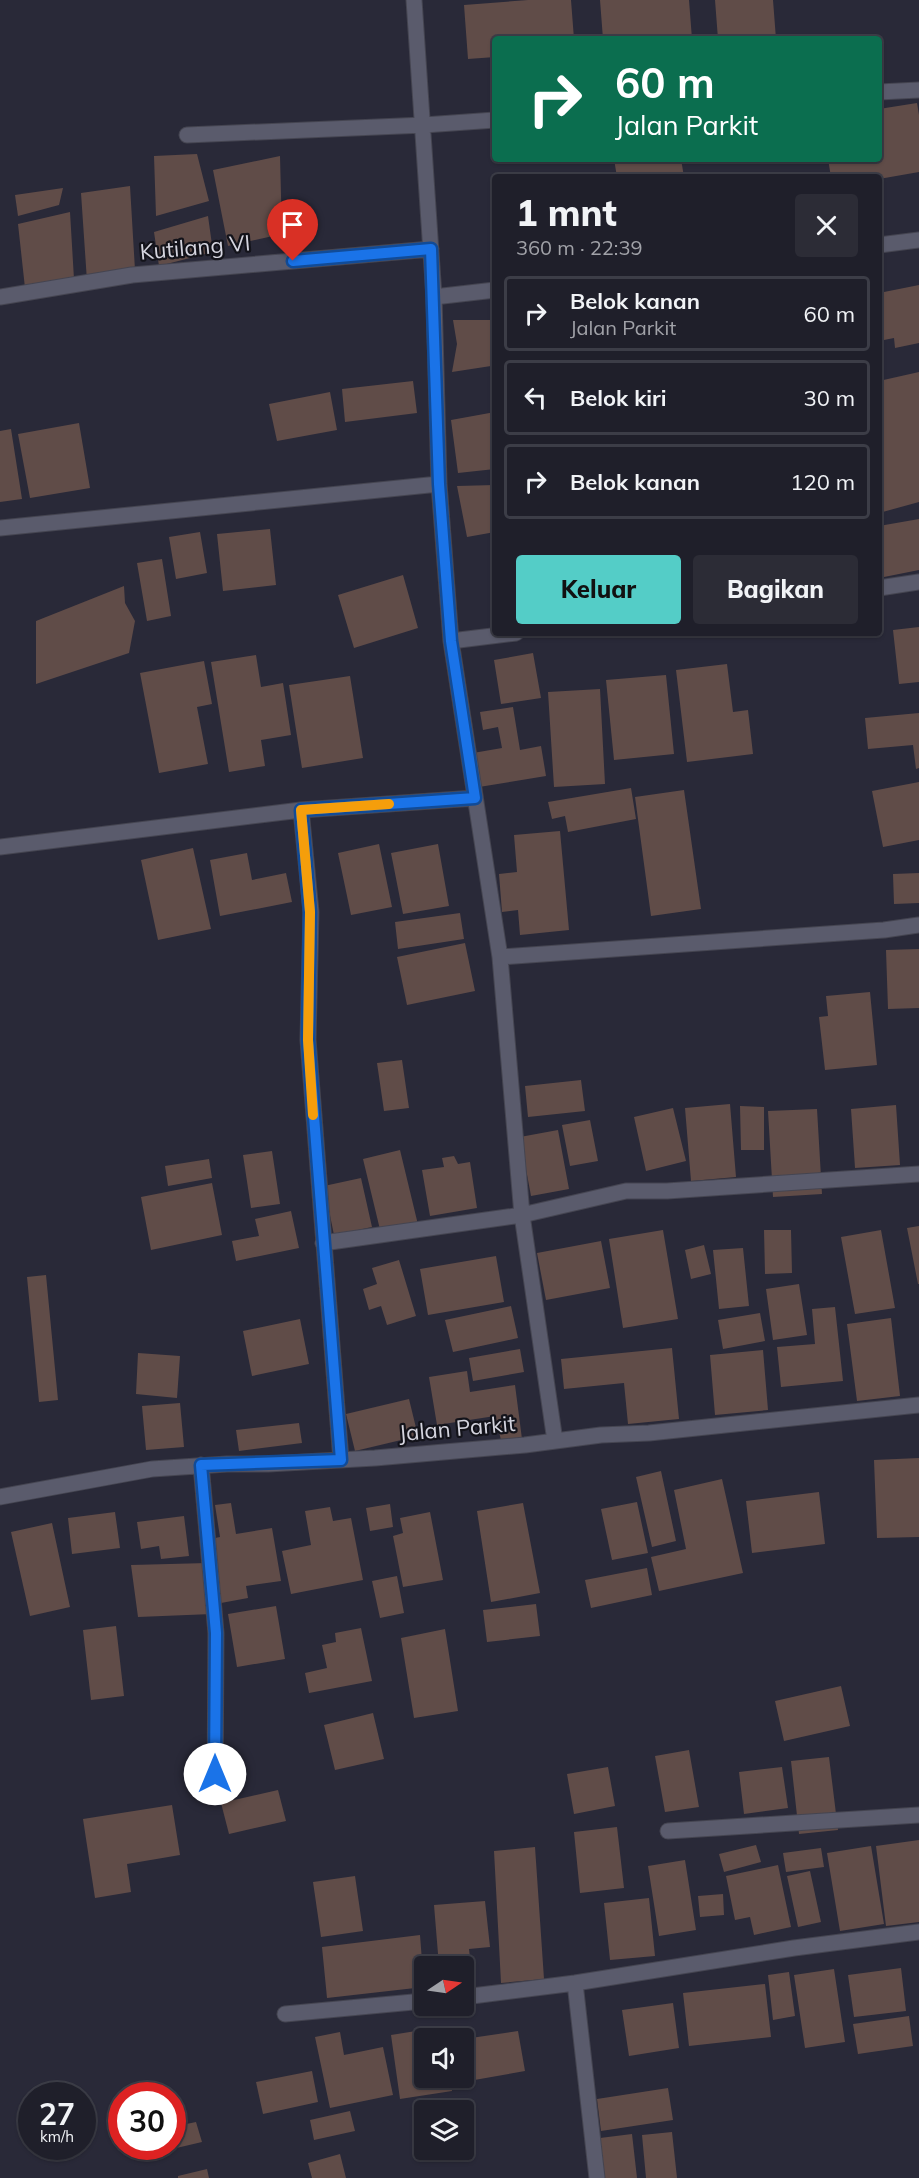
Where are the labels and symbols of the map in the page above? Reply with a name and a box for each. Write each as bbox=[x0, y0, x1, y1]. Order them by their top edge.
pin bbox=[267, 199, 318, 261]
street label: Kutilang VI bbox=[139, 228, 251, 266]
street label: Jalan Parkit bbox=[398, 1409, 517, 1447]
position arrow bbox=[183, 1742, 247, 1806]
north arrow bbox=[414, 1956, 474, 2016]
speed limit sign: 30 bbox=[108, 2082, 186, 2160]

